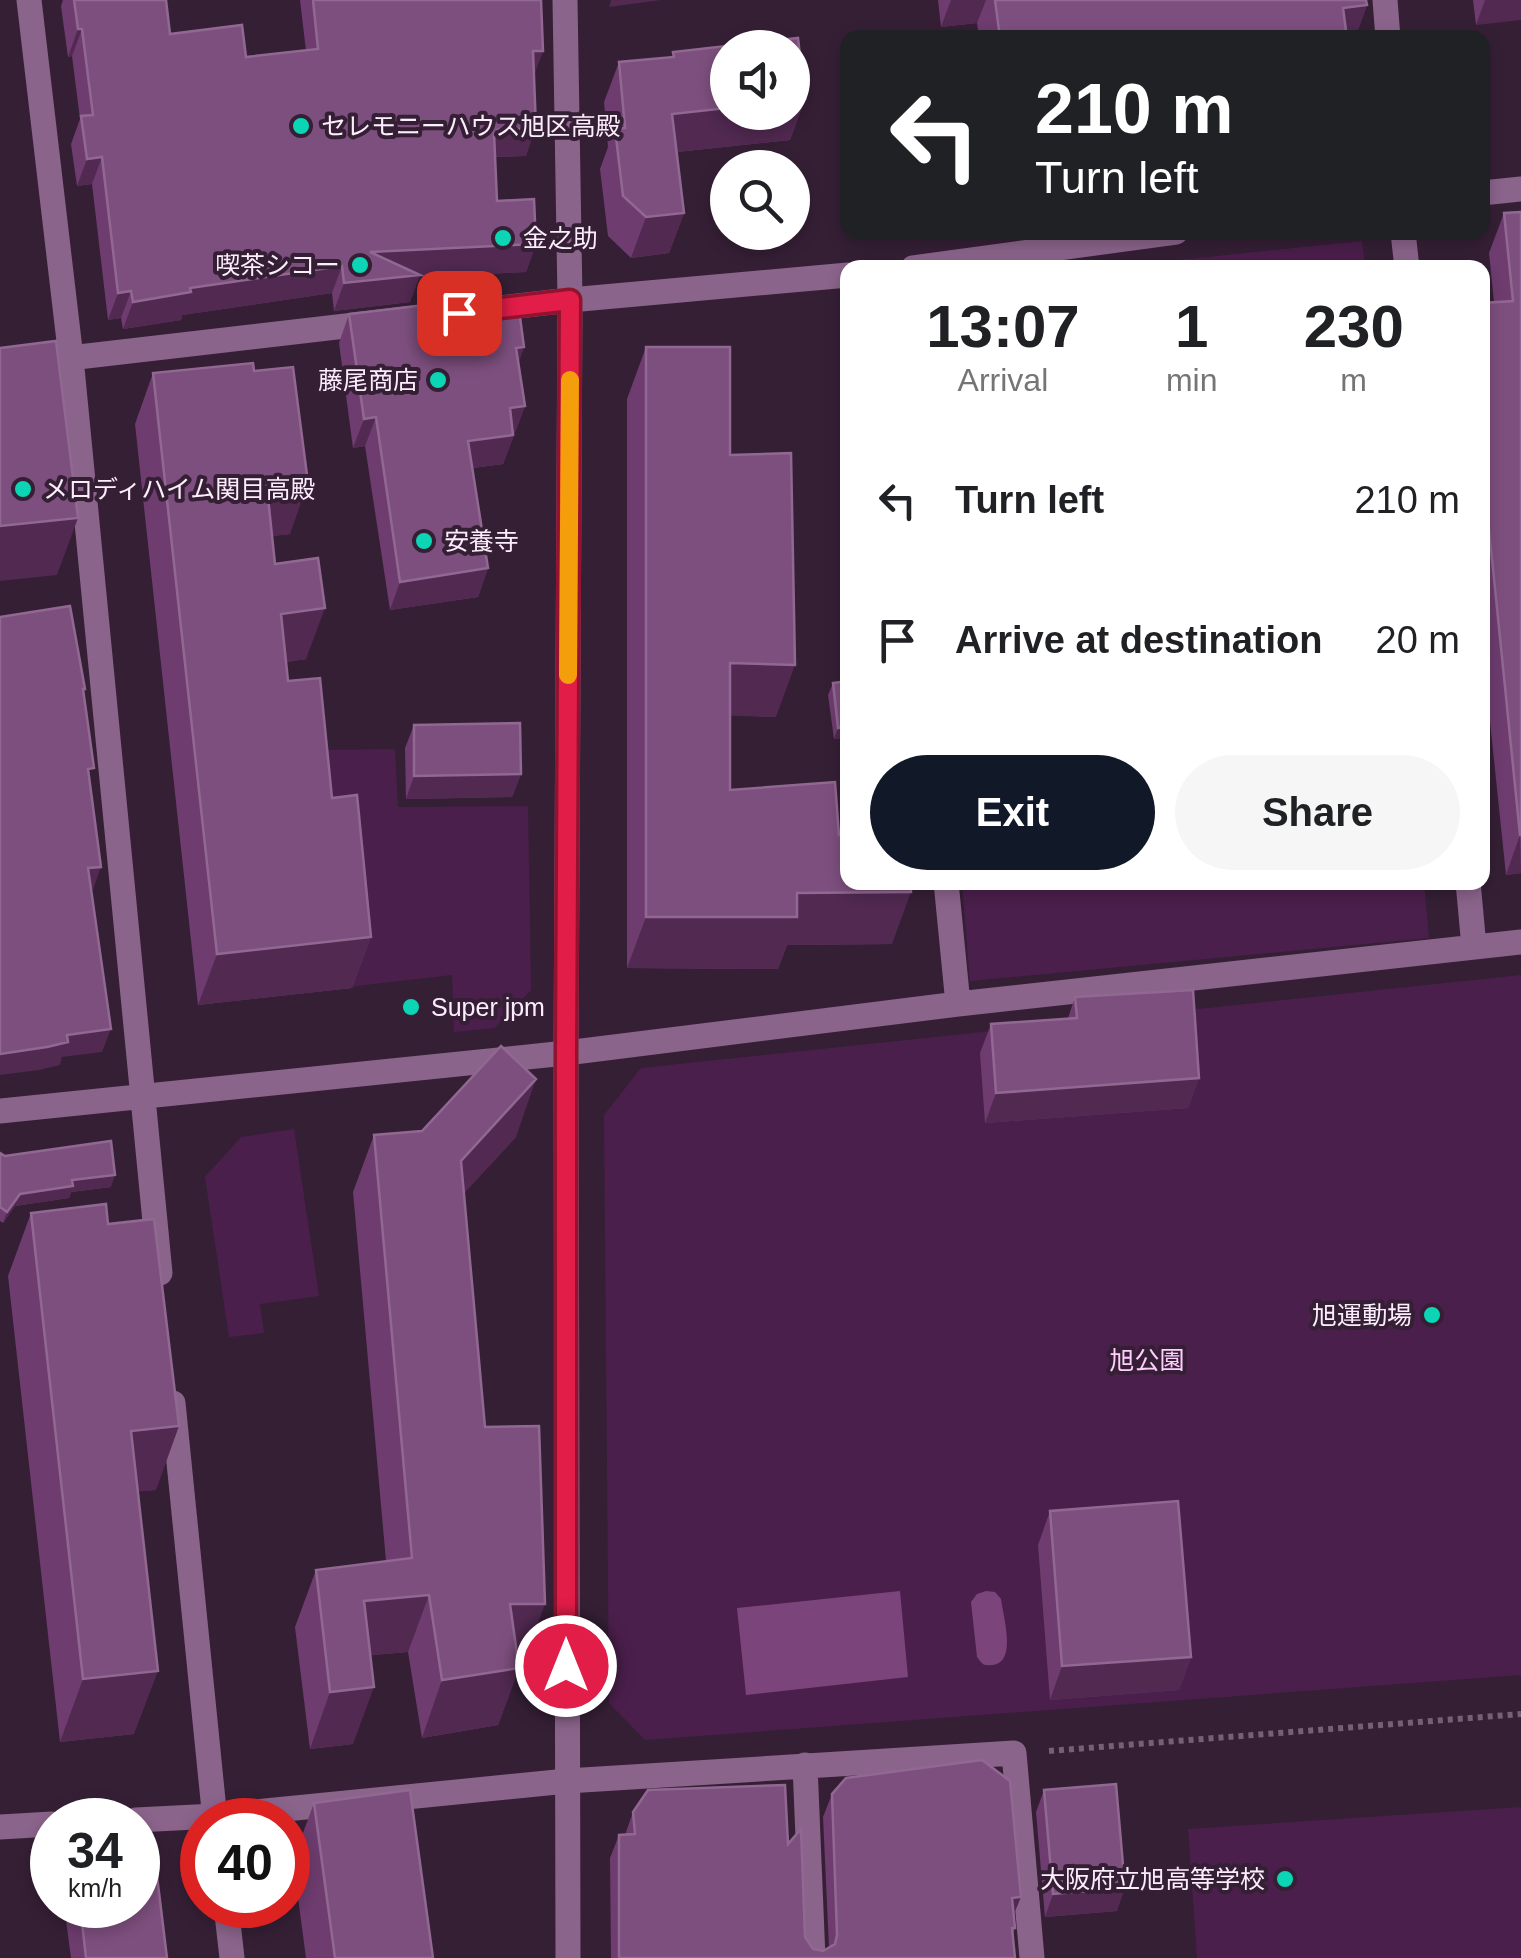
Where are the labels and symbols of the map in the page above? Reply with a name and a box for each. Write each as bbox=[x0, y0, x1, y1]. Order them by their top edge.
place label: セレモニーハウス旭区高殿 bbox=[321, 112, 621, 140]
marker: セレモニーハウス旭区高殿 bbox=[290, 115, 312, 137]
place label: 金之助 bbox=[523, 224, 598, 252]
marker: 金之助 bbox=[492, 227, 514, 249]
place label: 喫茶シコー bbox=[215, 251, 340, 279]
marker: 喫茶シコー bbox=[349, 254, 371, 276]
pin bbox=[417, 271, 502, 356]
place label: 藤尾商店 bbox=[318, 366, 418, 394]
marker: 藤尾商店 bbox=[427, 369, 449, 391]
place label: メロディハイム関目高殿 bbox=[43, 475, 315, 503]
marker: メロディハイム関目高殿 bbox=[12, 478, 34, 500]
place label: 安養寺 bbox=[444, 527, 519, 555]
marker: 安養寺 bbox=[413, 530, 435, 552]
place label: Super jpm bbox=[431, 993, 545, 1021]
marker: Super jpm bbox=[400, 996, 422, 1018]
place label: 旭運動場 bbox=[1312, 1301, 1412, 1329]
marker: 旭運動場 bbox=[1421, 1304, 1443, 1326]
park label: 旭公園 bbox=[1109, 1346, 1185, 1374]
position arrow bbox=[514, 1614, 618, 1718]
speed limit sign: 40 bbox=[180, 1798, 310, 1928]
place label: 大阪府立旭高等学校 bbox=[1040, 1865, 1265, 1893]
marker: 大阪府立旭高等学校 bbox=[1274, 1868, 1296, 1890]

